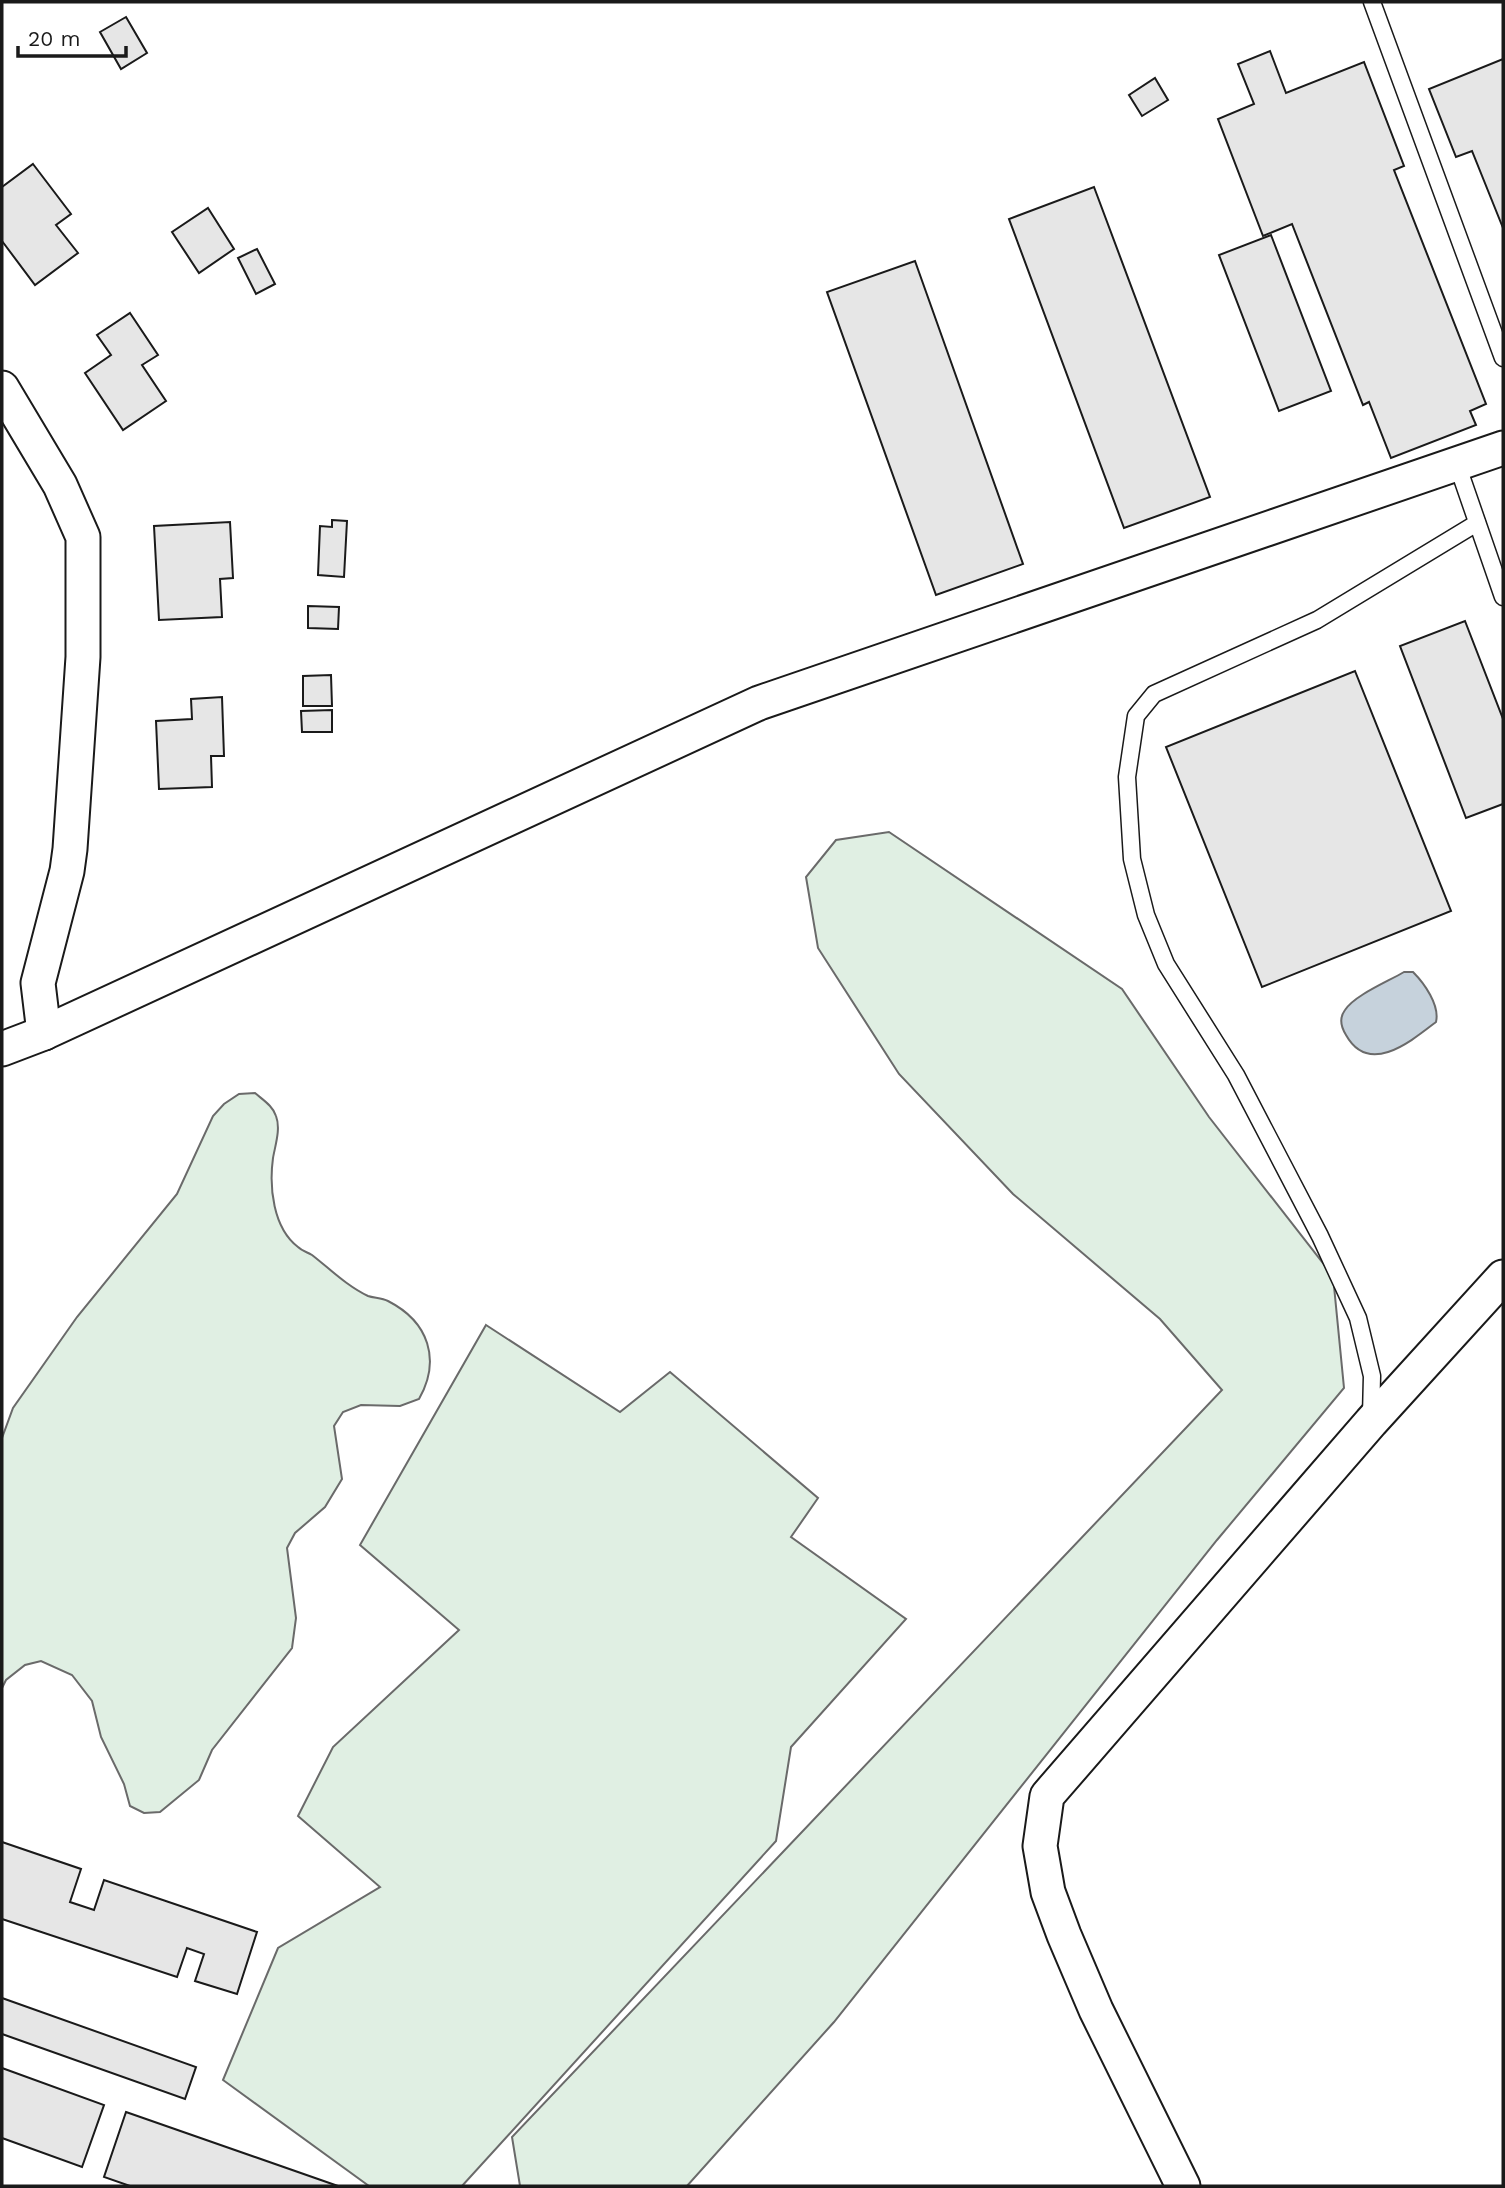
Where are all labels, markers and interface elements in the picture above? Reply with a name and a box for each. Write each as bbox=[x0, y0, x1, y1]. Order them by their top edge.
scale bar bbox=[18, 14, 126, 58]
text: 20 m bbox=[28, 26, 80, 51]

